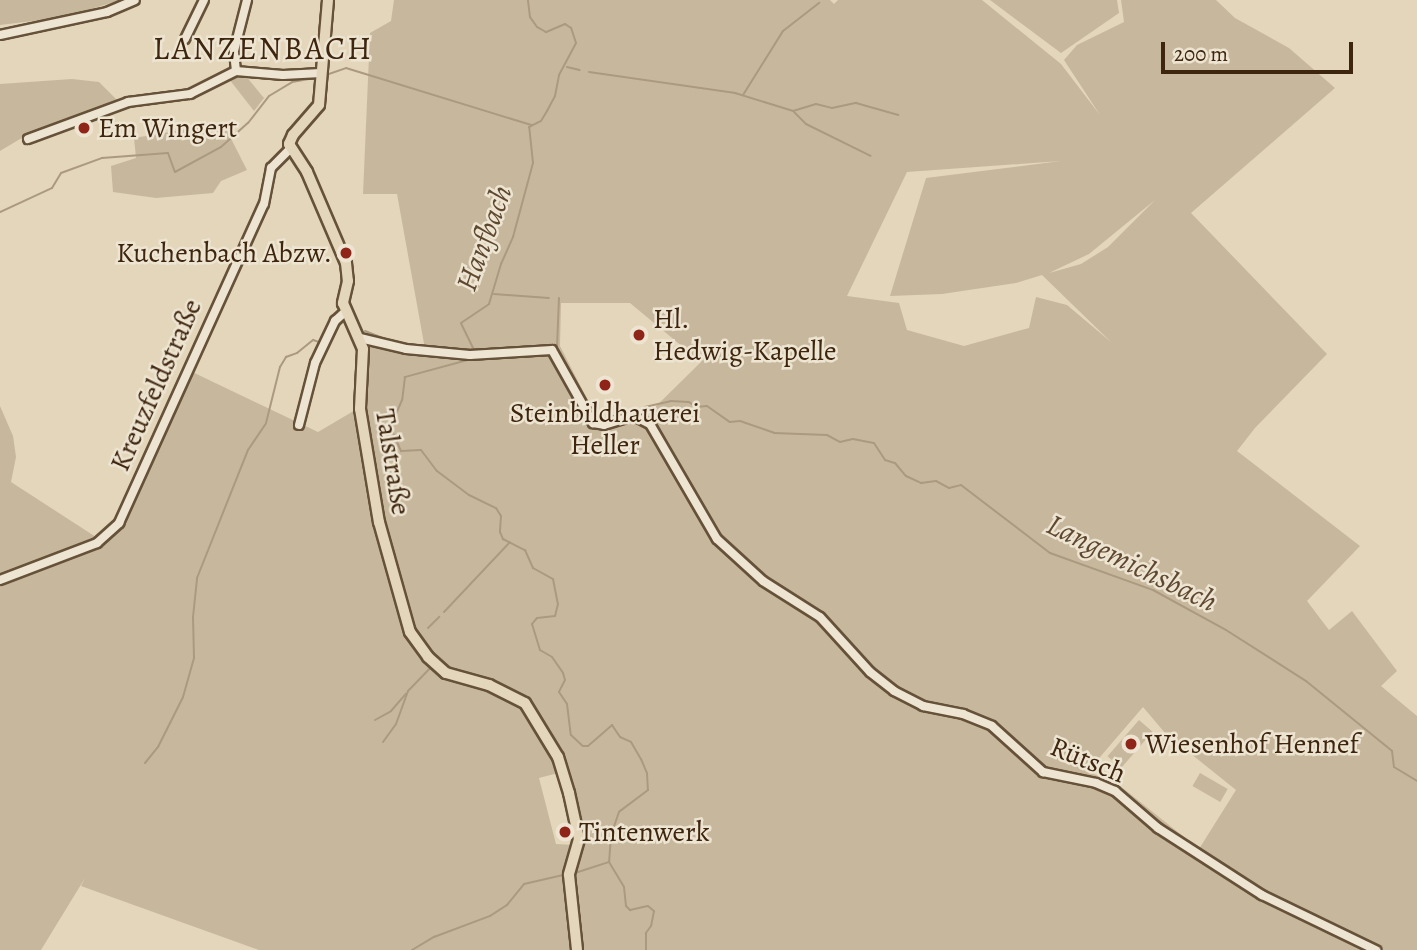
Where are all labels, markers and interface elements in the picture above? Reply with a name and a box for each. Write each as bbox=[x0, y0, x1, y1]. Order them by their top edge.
scale bar bbox=[1165, 28, 1358, 72]
district label: LANZENBACH bbox=[154, 29, 372, 67]
text: 200 m bbox=[1174, 40, 1228, 68]
place label: Em Wingert bbox=[98, 111, 237, 145]
marker: Em Wingert bbox=[76, 120, 92, 136]
water label: Hanfbach bbox=[448, 180, 520, 296]
place label: Kuchenbach Abzw. bbox=[116, 236, 332, 270]
marker: Kuchenbach Abzw. bbox=[338, 245, 354, 261]
street label: Kreuzfeldstraße bbox=[103, 294, 209, 476]
place label: Hl. Hedwig-Kapelle bbox=[653, 302, 836, 368]
marker: Hl. Hedwig-Kapelle bbox=[631, 327, 647, 343]
marker: Steinbildhauerei Heller bbox=[597, 377, 613, 393]
place label: Steinbildhauerei Heller bbox=[510, 396, 700, 462]
street label: Talstraße bbox=[368, 407, 418, 517]
water label: Langemichsbach bbox=[1041, 506, 1223, 620]
place label: Wiesenhof Hennef bbox=[1145, 727, 1359, 761]
street label: Rütsch bbox=[1045, 730, 1131, 790]
marker: Wiesenhof Hennef bbox=[1123, 736, 1139, 752]
place label: Tintenwerk bbox=[579, 815, 710, 849]
marker: Tintenwerk bbox=[557, 824, 573, 840]

